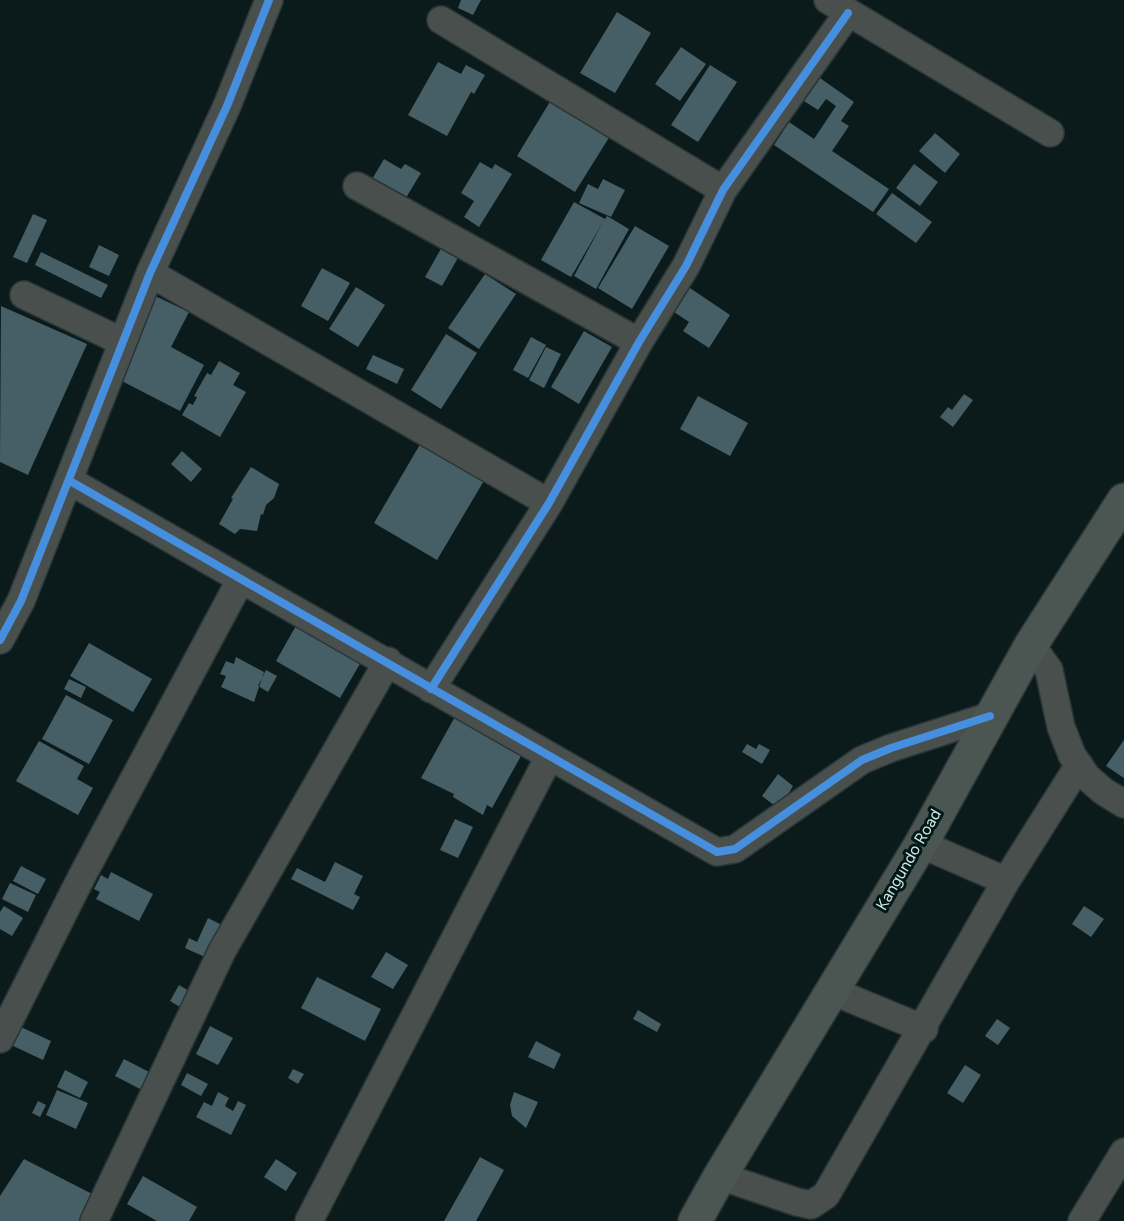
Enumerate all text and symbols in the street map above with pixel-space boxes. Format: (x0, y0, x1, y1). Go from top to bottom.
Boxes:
street label: Kangundo Road (872, 806, 946, 914)

